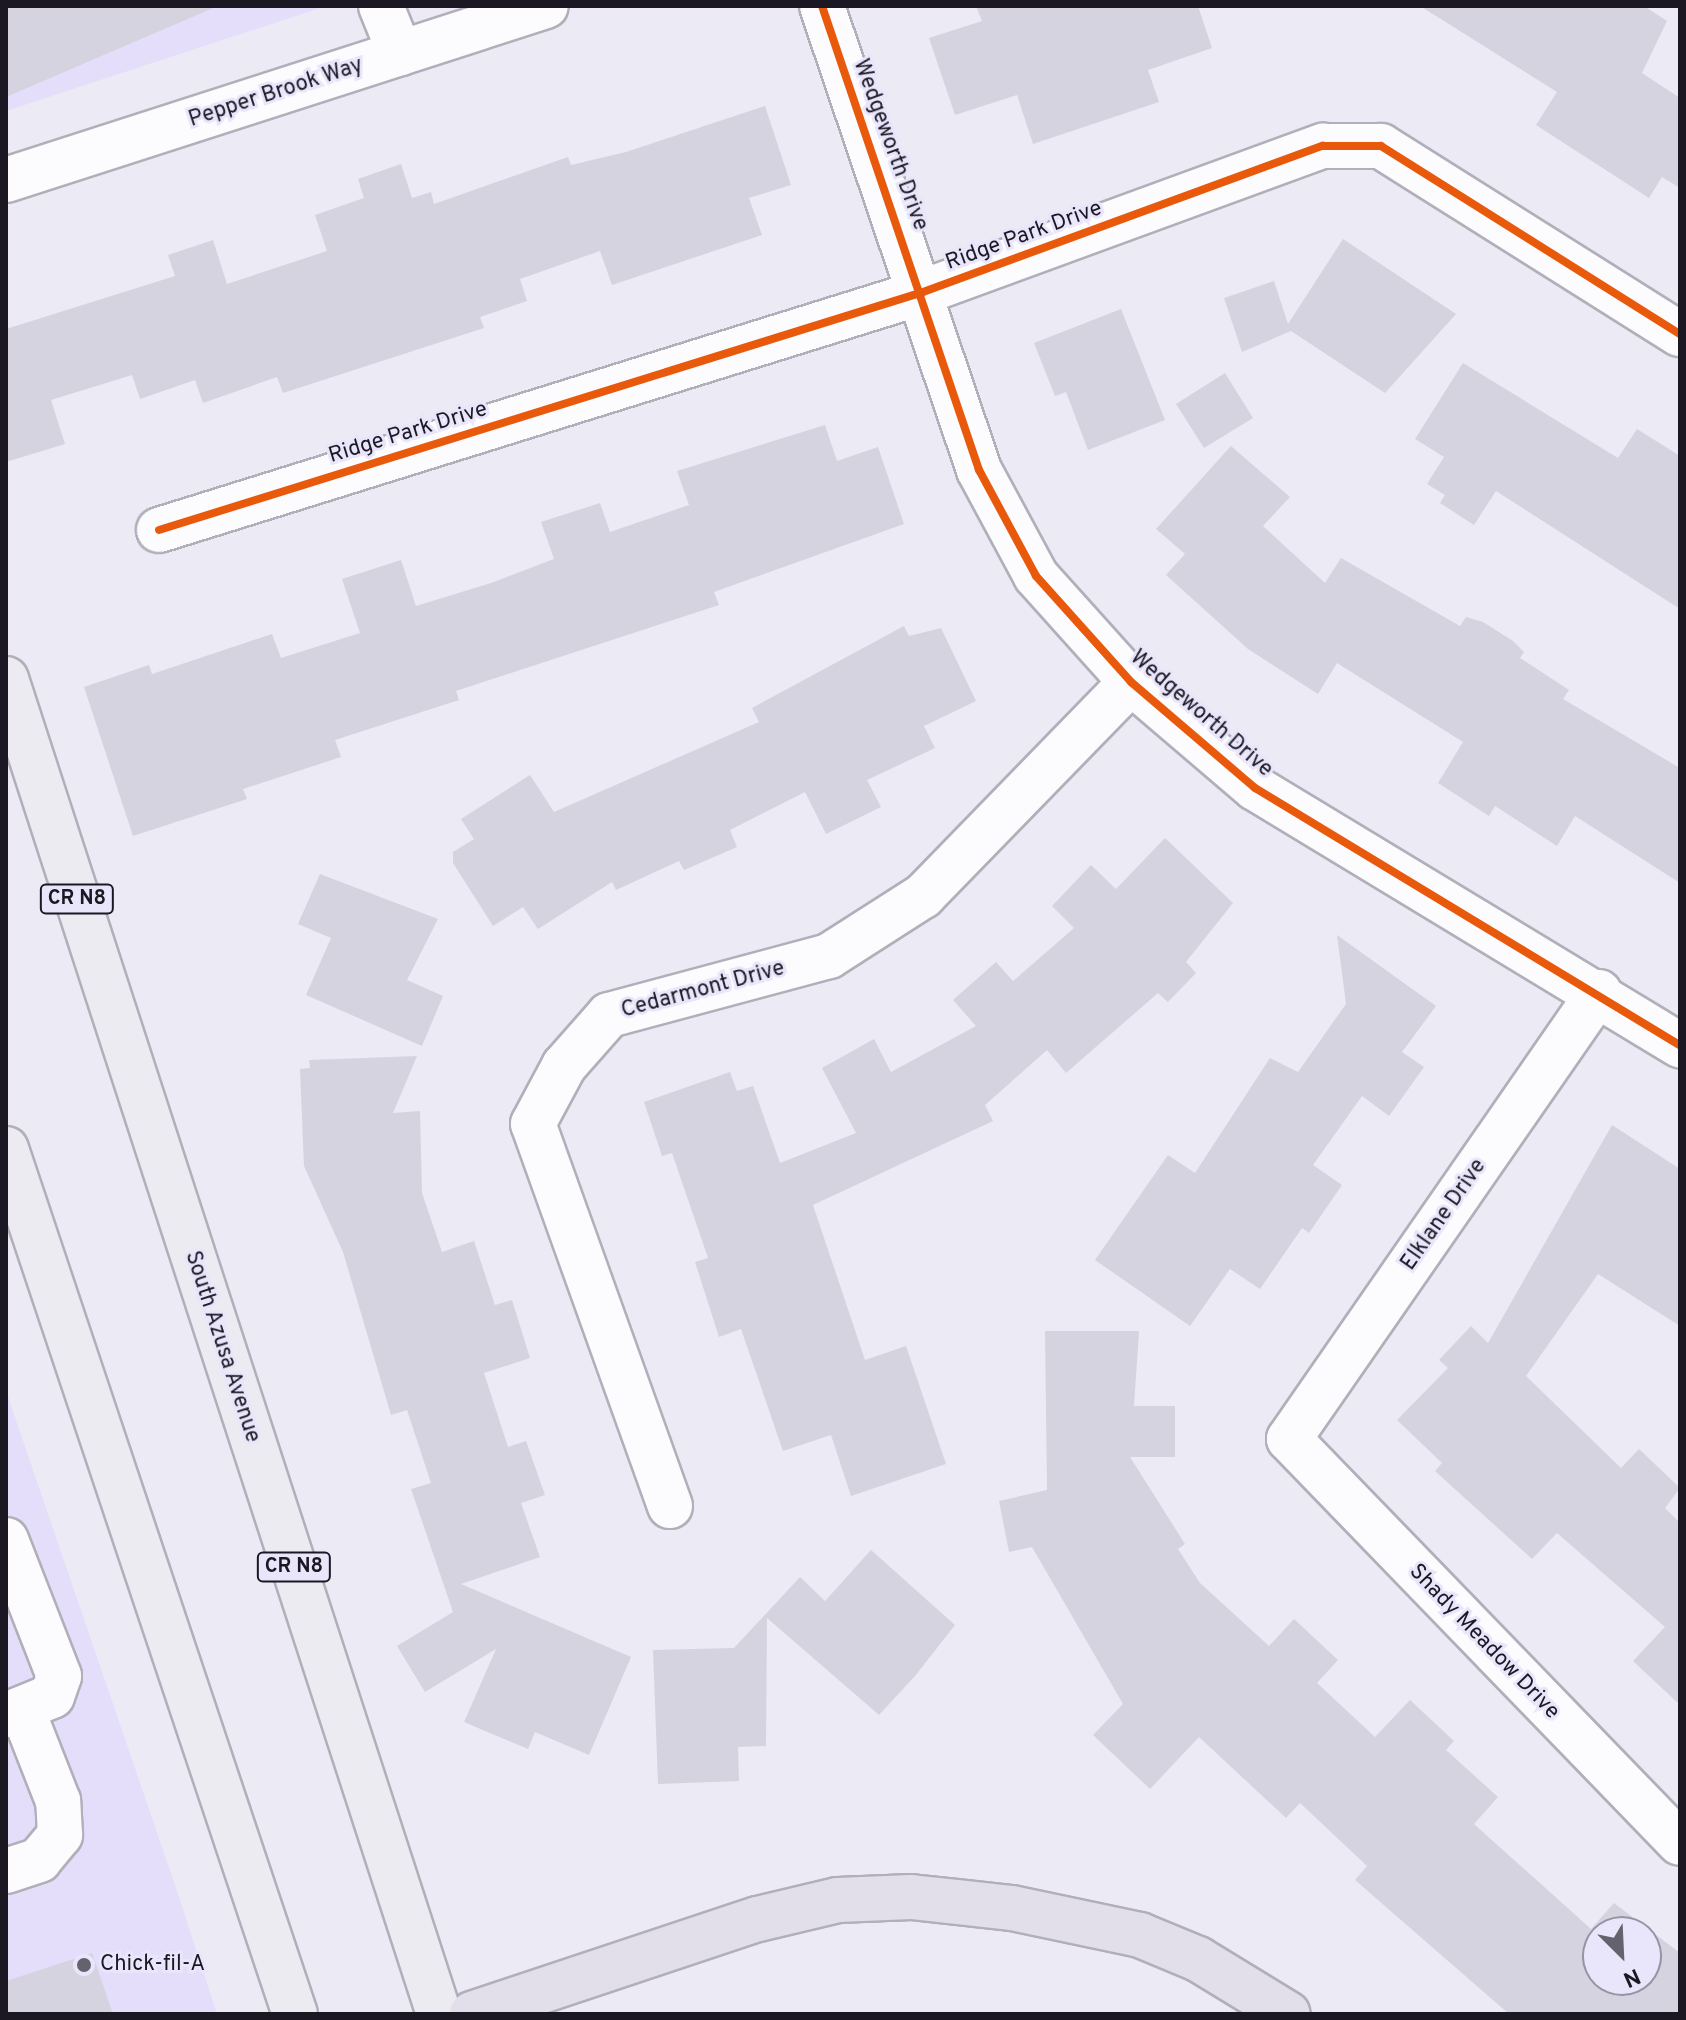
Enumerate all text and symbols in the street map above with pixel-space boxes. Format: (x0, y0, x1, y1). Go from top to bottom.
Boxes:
street label: Pepper Brook Way (185, 52, 367, 134)
street label: Wedgeworth Drive (847, 56, 933, 234)
street label: Ridge Park Drive (942, 195, 1106, 277)
street label: Ridge Park Drive (325, 396, 491, 470)
street label: Wedgeworth Drive (1124, 645, 1278, 783)
road number: CR N8 (39, 883, 115, 915)
street label: Cedarmont Drive (618, 956, 788, 1024)
street label: Elklane Drive (1396, 1154, 1492, 1276)
street label: South Azusa Avenue (178, 1247, 266, 1447)
road number: CR N8 (256, 1551, 332, 1583)
street label: Shady Meadow Drive (1403, 1559, 1565, 1725)
north arrow (1582, 1916, 1662, 1996)
place label: Chick-fil-A (100, 1952, 205, 1978)
marker: Chick-fil-A (75, 1956, 93, 1974)
text: N (1618, 1961, 1644, 1992)

